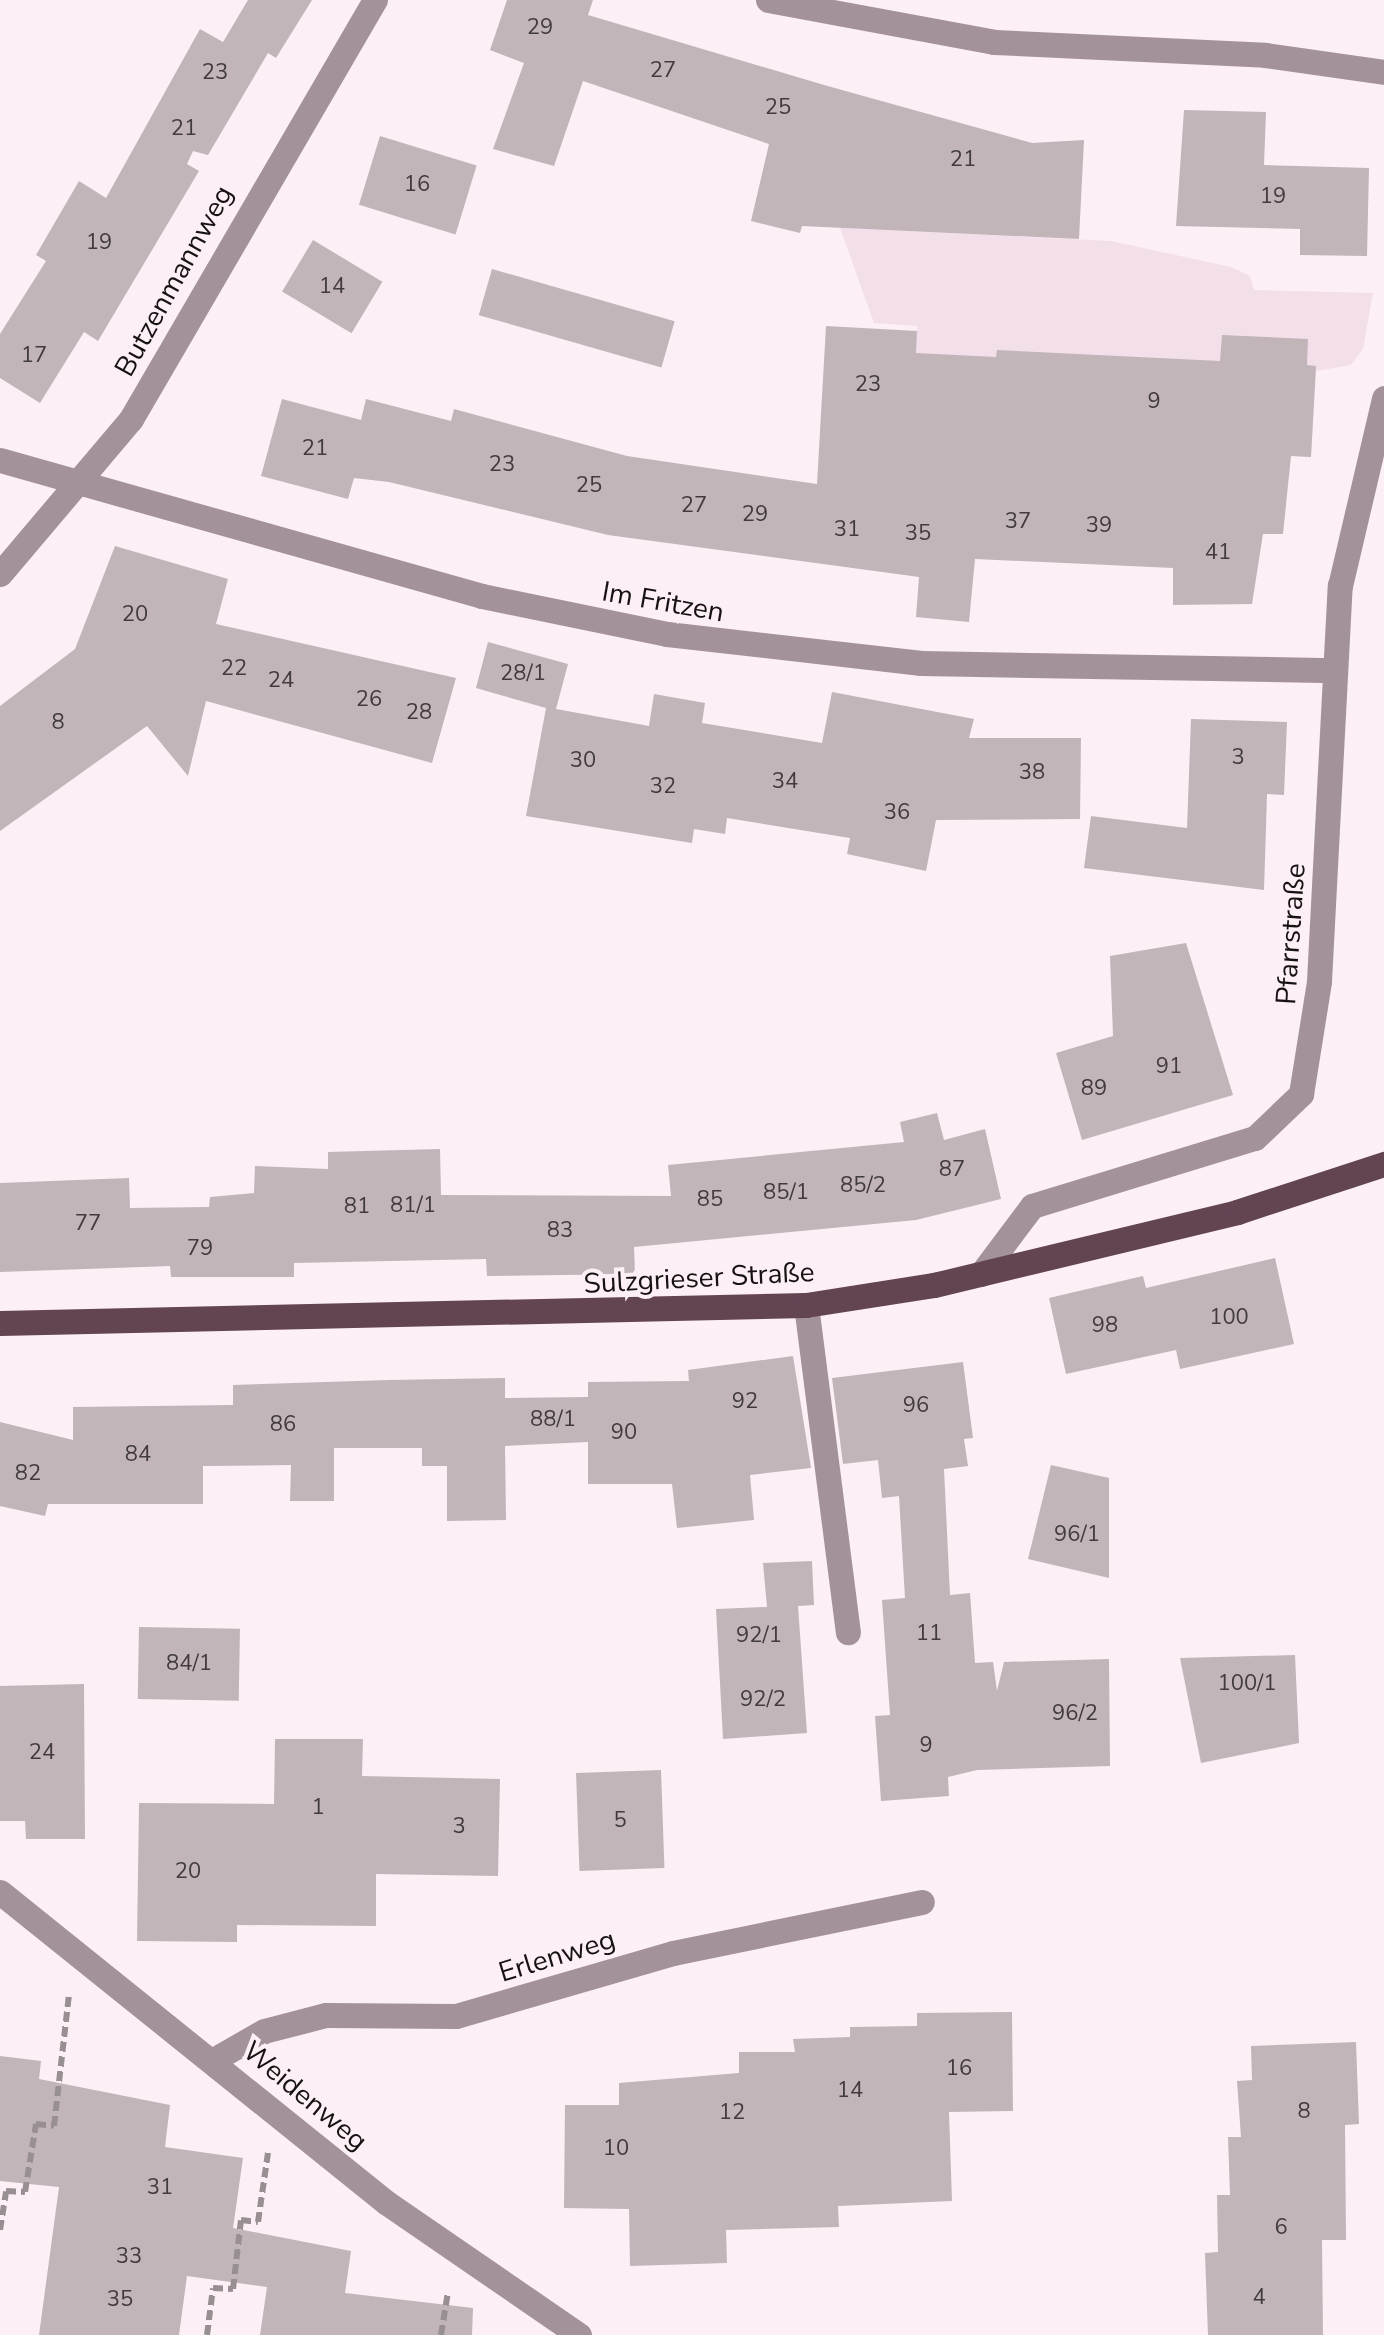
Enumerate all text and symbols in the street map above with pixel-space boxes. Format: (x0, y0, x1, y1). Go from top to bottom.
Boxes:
house number: 29 (527, 15, 553, 41)
house number: 27 (650, 58, 676, 84)
house number: 23 (202, 60, 228, 86)
house number: 25 (765, 95, 791, 121)
house number: 21 (171, 116, 197, 142)
house number: 21 (950, 147, 976, 173)
house number: 16 (404, 172, 430, 198)
street label: Butzenmannweg (108, 180, 240, 382)
house number: 19 (1260, 184, 1286, 210)
house number: 19 (86, 230, 112, 256)
house number: 14 (319, 274, 345, 300)
house number: 17 (21, 343, 47, 369)
house number: 23 (855, 372, 881, 398)
house number: 9 (1147, 389, 1161, 415)
house number: 21 (302, 436, 328, 462)
house number: 23 (489, 452, 515, 478)
house number: 25 (576, 473, 602, 499)
house number: 27 (681, 493, 707, 519)
house number: 29 (742, 502, 768, 528)
house number: 37 (1005, 509, 1031, 535)
house number: 39 (1086, 513, 1112, 539)
house number: 31 (834, 517, 860, 543)
house number: 35 (905, 521, 931, 547)
house number: 41 (1205, 540, 1231, 566)
street label: Im Fritzen (599, 575, 727, 629)
house number: 20 (122, 602, 148, 628)
house number: 22 (221, 656, 247, 682)
house number: 28/1 (500, 661, 546, 687)
house number: 24 (268, 668, 294, 694)
house number: 26 (356, 687, 382, 713)
house number: 28 (406, 700, 432, 726)
house number: 8 (51, 710, 65, 736)
house number: 3 (1231, 745, 1245, 771)
house number: 30 (570, 748, 596, 774)
house number: 38 (1019, 760, 1045, 786)
house number: 34 (772, 769, 798, 795)
house number: 32 (650, 774, 676, 800)
house number: 36 (884, 800, 910, 826)
street label: Pfarrstraße (1269, 862, 1313, 1006)
house number: 91 (1156, 1054, 1182, 1080)
house number: 89 (1081, 1076, 1107, 1102)
house number: 87 (939, 1157, 965, 1183)
house number: 85/2 (840, 1173, 886, 1199)
house number: 85/1 (763, 1180, 809, 1206)
house number: 85 (697, 1187, 723, 1213)
house number: 81/1 (390, 1193, 436, 1219)
house number: 81 (344, 1194, 370, 1220)
house number: 77 (75, 1211, 101, 1237)
house number: 83 (547, 1218, 573, 1244)
house number: 79 (187, 1236, 213, 1262)
street label: Sulzgrieser Straße (583, 1255, 815, 1301)
house number: 100 (1209, 1305, 1249, 1331)
house number: 98 (1092, 1313, 1118, 1339)
house number: 92 (732, 1389, 758, 1415)
house number: 96 (903, 1393, 929, 1419)
house number: 88/1 (530, 1407, 576, 1433)
house number: 86 (270, 1412, 296, 1438)
house number: 90 (611, 1420, 637, 1446)
house number: 84 (125, 1442, 151, 1468)
house number: 82 (15, 1461, 41, 1487)
house number: 96/1 (1054, 1522, 1100, 1548)
house number: 11 (916, 1621, 942, 1647)
house number: 92/1 (736, 1623, 782, 1649)
house number: 84/1 (166, 1651, 212, 1677)
house number: 100/1 (1217, 1671, 1277, 1697)
house number: 92/2 (740, 1687, 786, 1713)
house number: 96/2 (1052, 1701, 1098, 1727)
house number: 9 (919, 1733, 933, 1759)
house number: 24 (29, 1740, 55, 1766)
house number: 1 (311, 1795, 325, 1821)
house number: 5 (613, 1808, 627, 1834)
house number: 3 (452, 1814, 466, 1840)
house number: 20 (175, 1859, 201, 1885)
street label: Erlenweg (495, 1922, 619, 1990)
street label: Weidenweg (236, 2034, 374, 2158)
house number: 16 (946, 2056, 972, 2082)
house number: 14 (837, 2078, 863, 2104)
house number: 8 (1297, 2099, 1311, 2125)
house number: 12 (719, 2100, 745, 2126)
house number: 10 (603, 2136, 629, 2162)
house number: 31 (147, 2175, 173, 2201)
house number: 6 (1274, 2215, 1288, 2241)
house number: 33 (116, 2244, 142, 2270)
house number: 4 (1252, 2285, 1266, 2311)
house number: 35 (107, 2287, 133, 2313)

